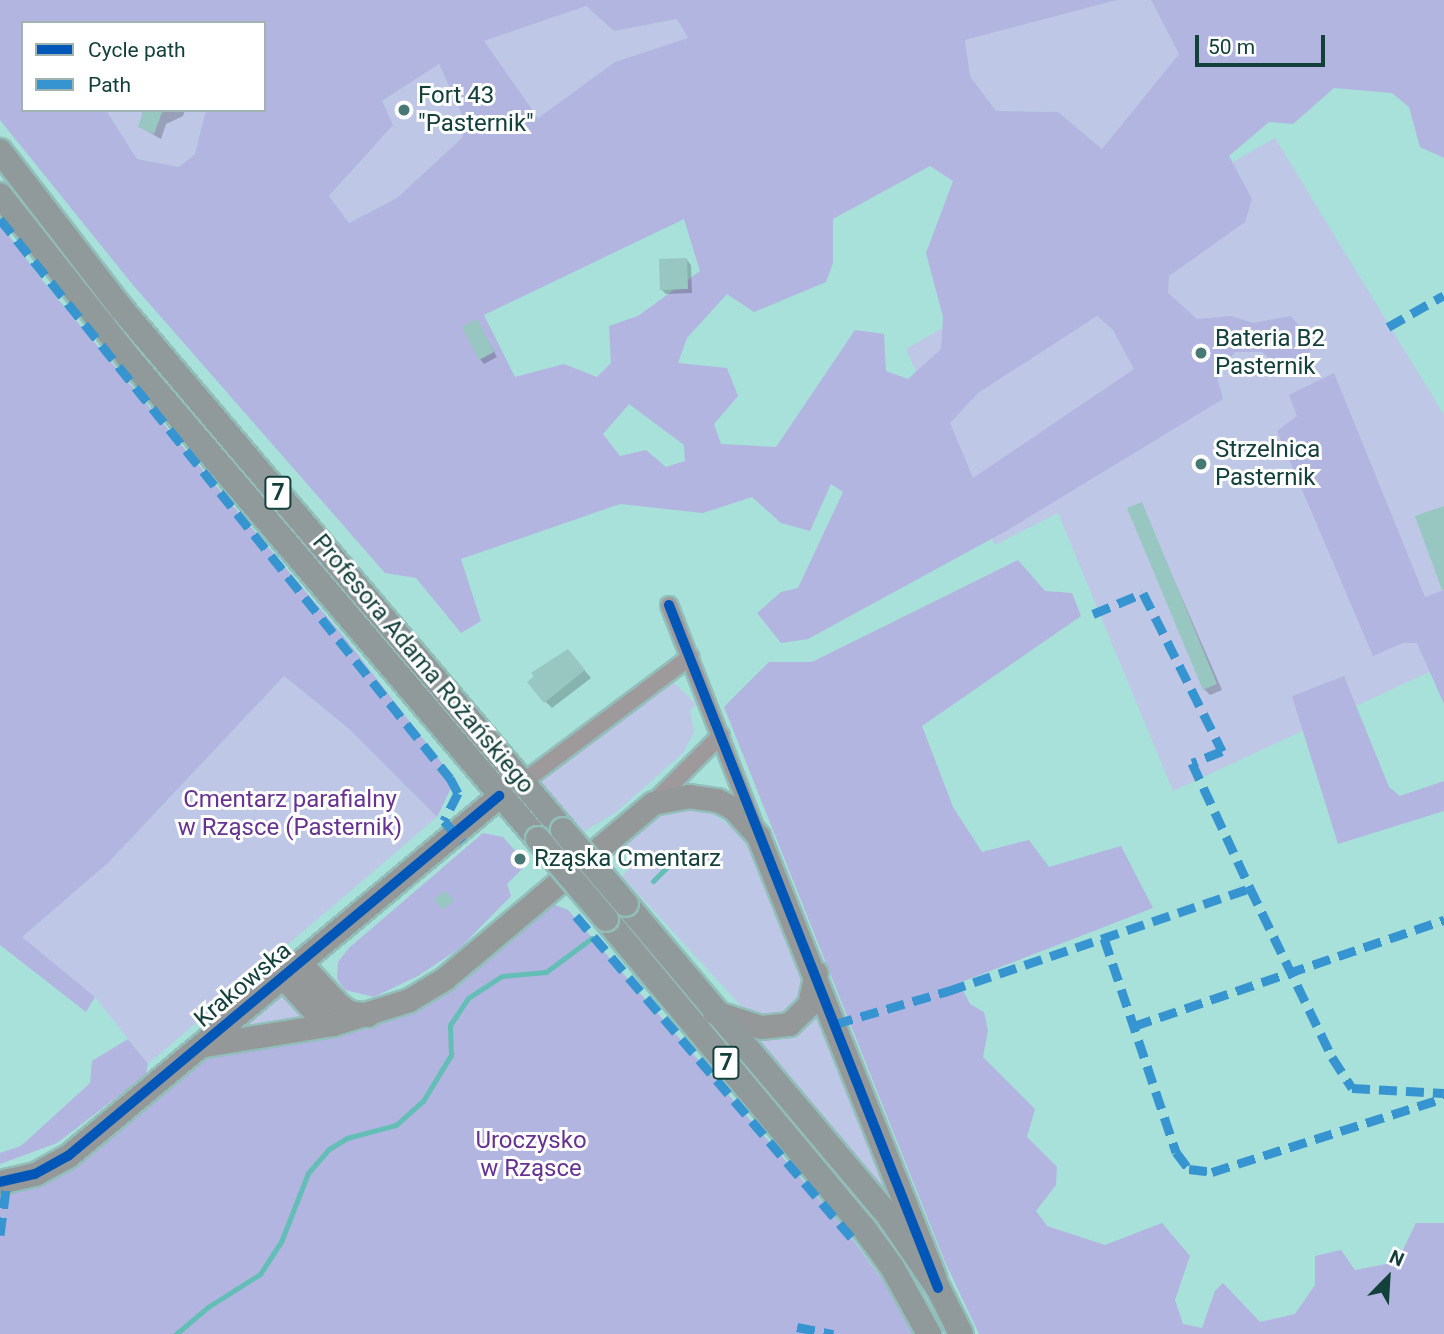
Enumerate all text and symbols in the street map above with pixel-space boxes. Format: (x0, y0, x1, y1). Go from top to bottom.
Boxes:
legend (21, 21, 266, 112)
scale bar (1199, 21, 1328, 65)
text: 50 m (1208, 35, 1255, 59)
text: Cycle path (88, 38, 186, 62)
text: Path (88, 73, 131, 97)
place label: Fort 43 "Pasternik" (418, 82, 534, 138)
marker: Fort 43 "Pasternik" (396, 102, 412, 118)
place label: Bateria B2 Pasternik (1215, 325, 1325, 381)
marker: Bateria B2 Pasternik (1193, 345, 1209, 361)
place label: Strzelnica Pasternik (1215, 436, 1320, 492)
marker: Strzelnica Pasternik (1193, 456, 1209, 472)
road number: 7 (264, 474, 292, 512)
street label: Profesora Adama Rożańskiego (306, 529, 540, 799)
park label: Cmentarz parafialny w Rząsce (Pasternik) (178, 786, 402, 842)
place label: Rząska Cmentarz (534, 845, 721, 873)
marker: Rząska Cmentarz (512, 851, 528, 867)
street label: Krakowska (189, 936, 297, 1034)
road number: 7 (712, 1044, 740, 1082)
park label: Uroczysko w Rząsce (475, 1127, 587, 1183)
north arrow (1353, 1243, 1423, 1313)
text: N (1386, 1245, 1408, 1272)

